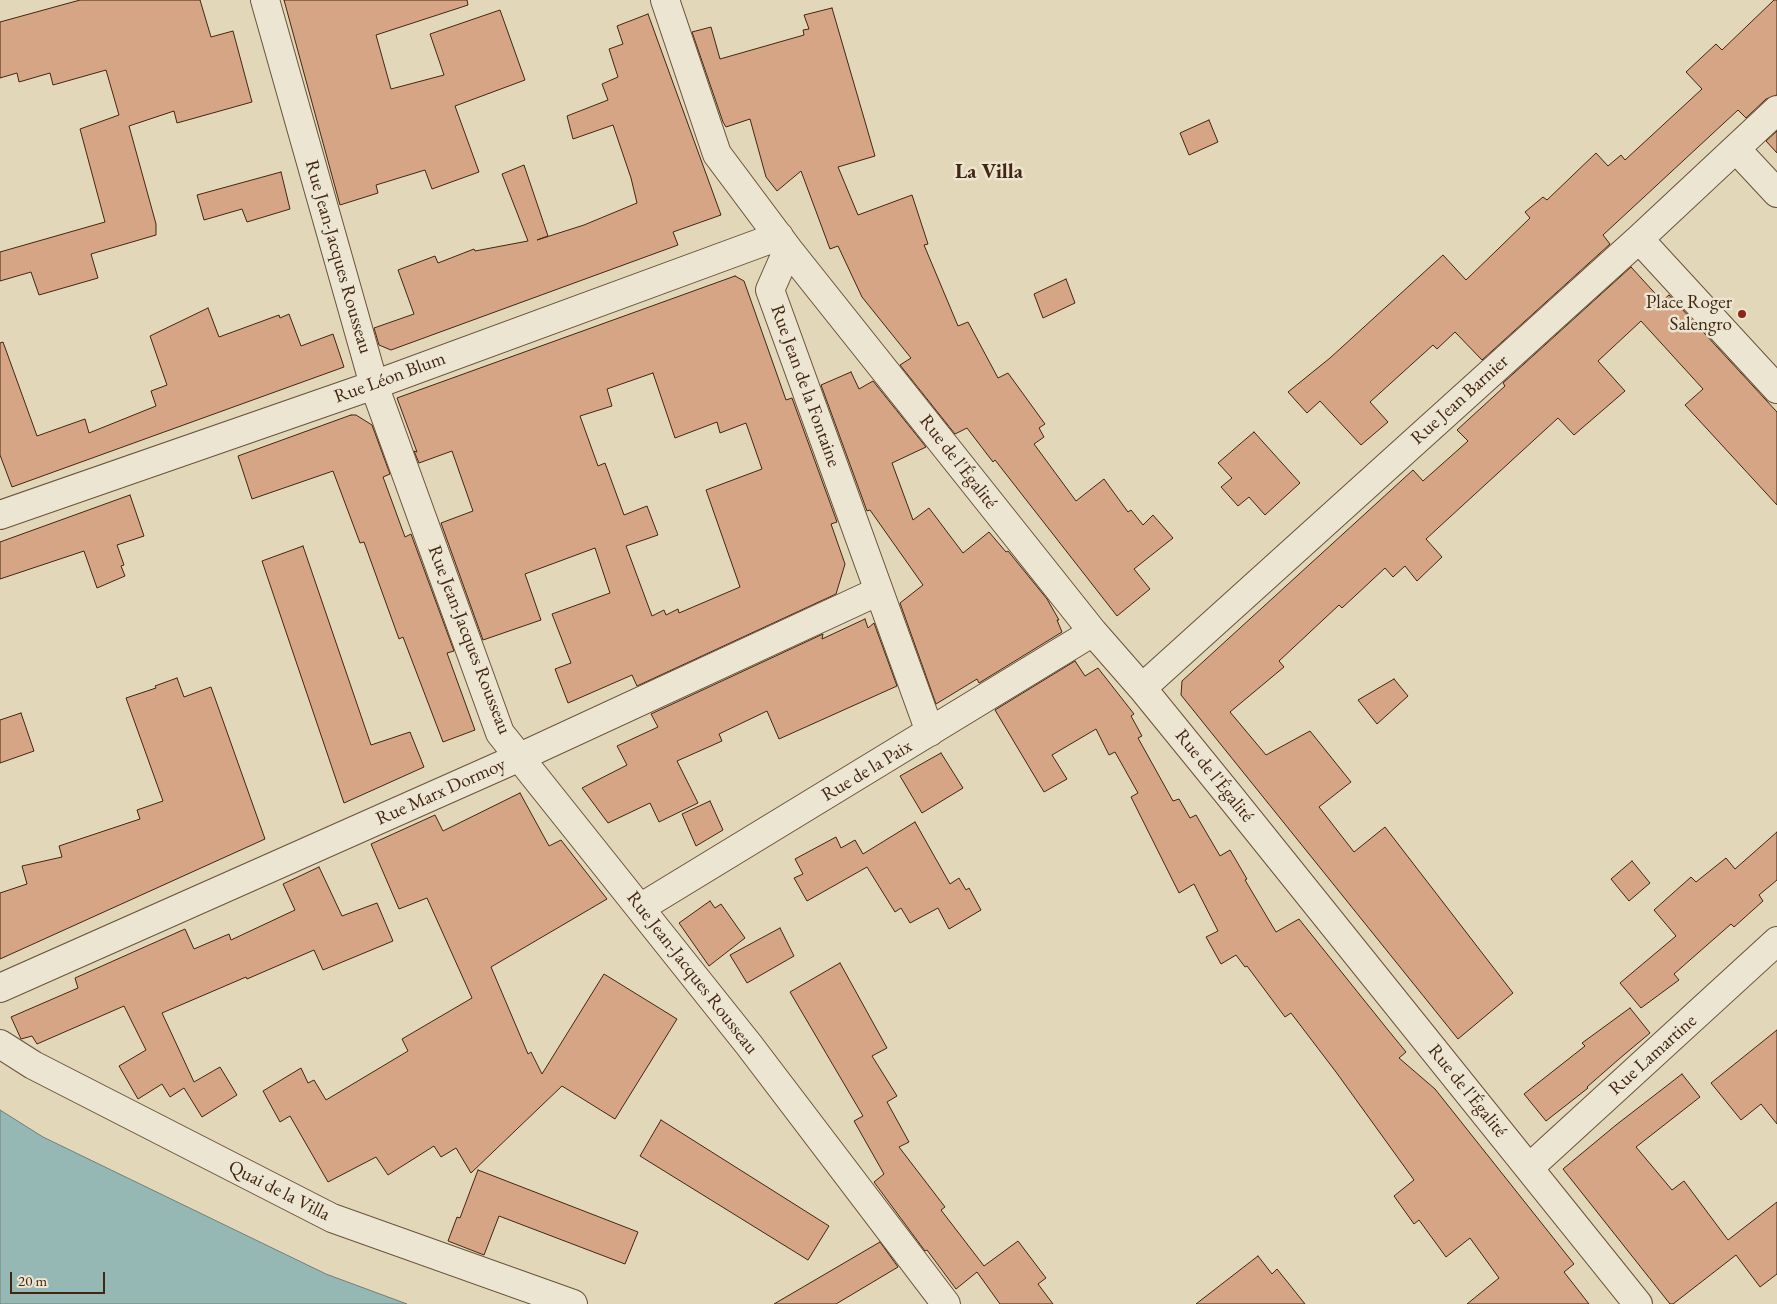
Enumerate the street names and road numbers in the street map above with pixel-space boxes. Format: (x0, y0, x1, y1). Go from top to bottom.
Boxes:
street label: Rue Jean-Jacques Rousseau (299, 158, 377, 356)
street label: Rue Jean de la Fontaine (765, 302, 845, 470)
street label: Rue Léon Blum (331, 347, 449, 409)
street label: Rue Jean Barnier (1406, 350, 1514, 450)
street label: Rue de l'Égalité (914, 410, 1002, 514)
street label: Rue Jean-Jacques Rousseau (422, 542, 516, 738)
street label: Rue de l'Égalité (1170, 725, 1258, 827)
street label: Rue de la Paix (818, 735, 916, 807)
street label: Rue Marx Dormoy (373, 753, 509, 831)
street label: Rue Jean-Jacques Rousseau (621, 887, 763, 1059)
street label: Rue Lamartine (1604, 1010, 1702, 1100)
street label: Rue de l'Égalité (1423, 1040, 1511, 1142)
street label: Quai de la Villa (224, 1156, 334, 1226)

